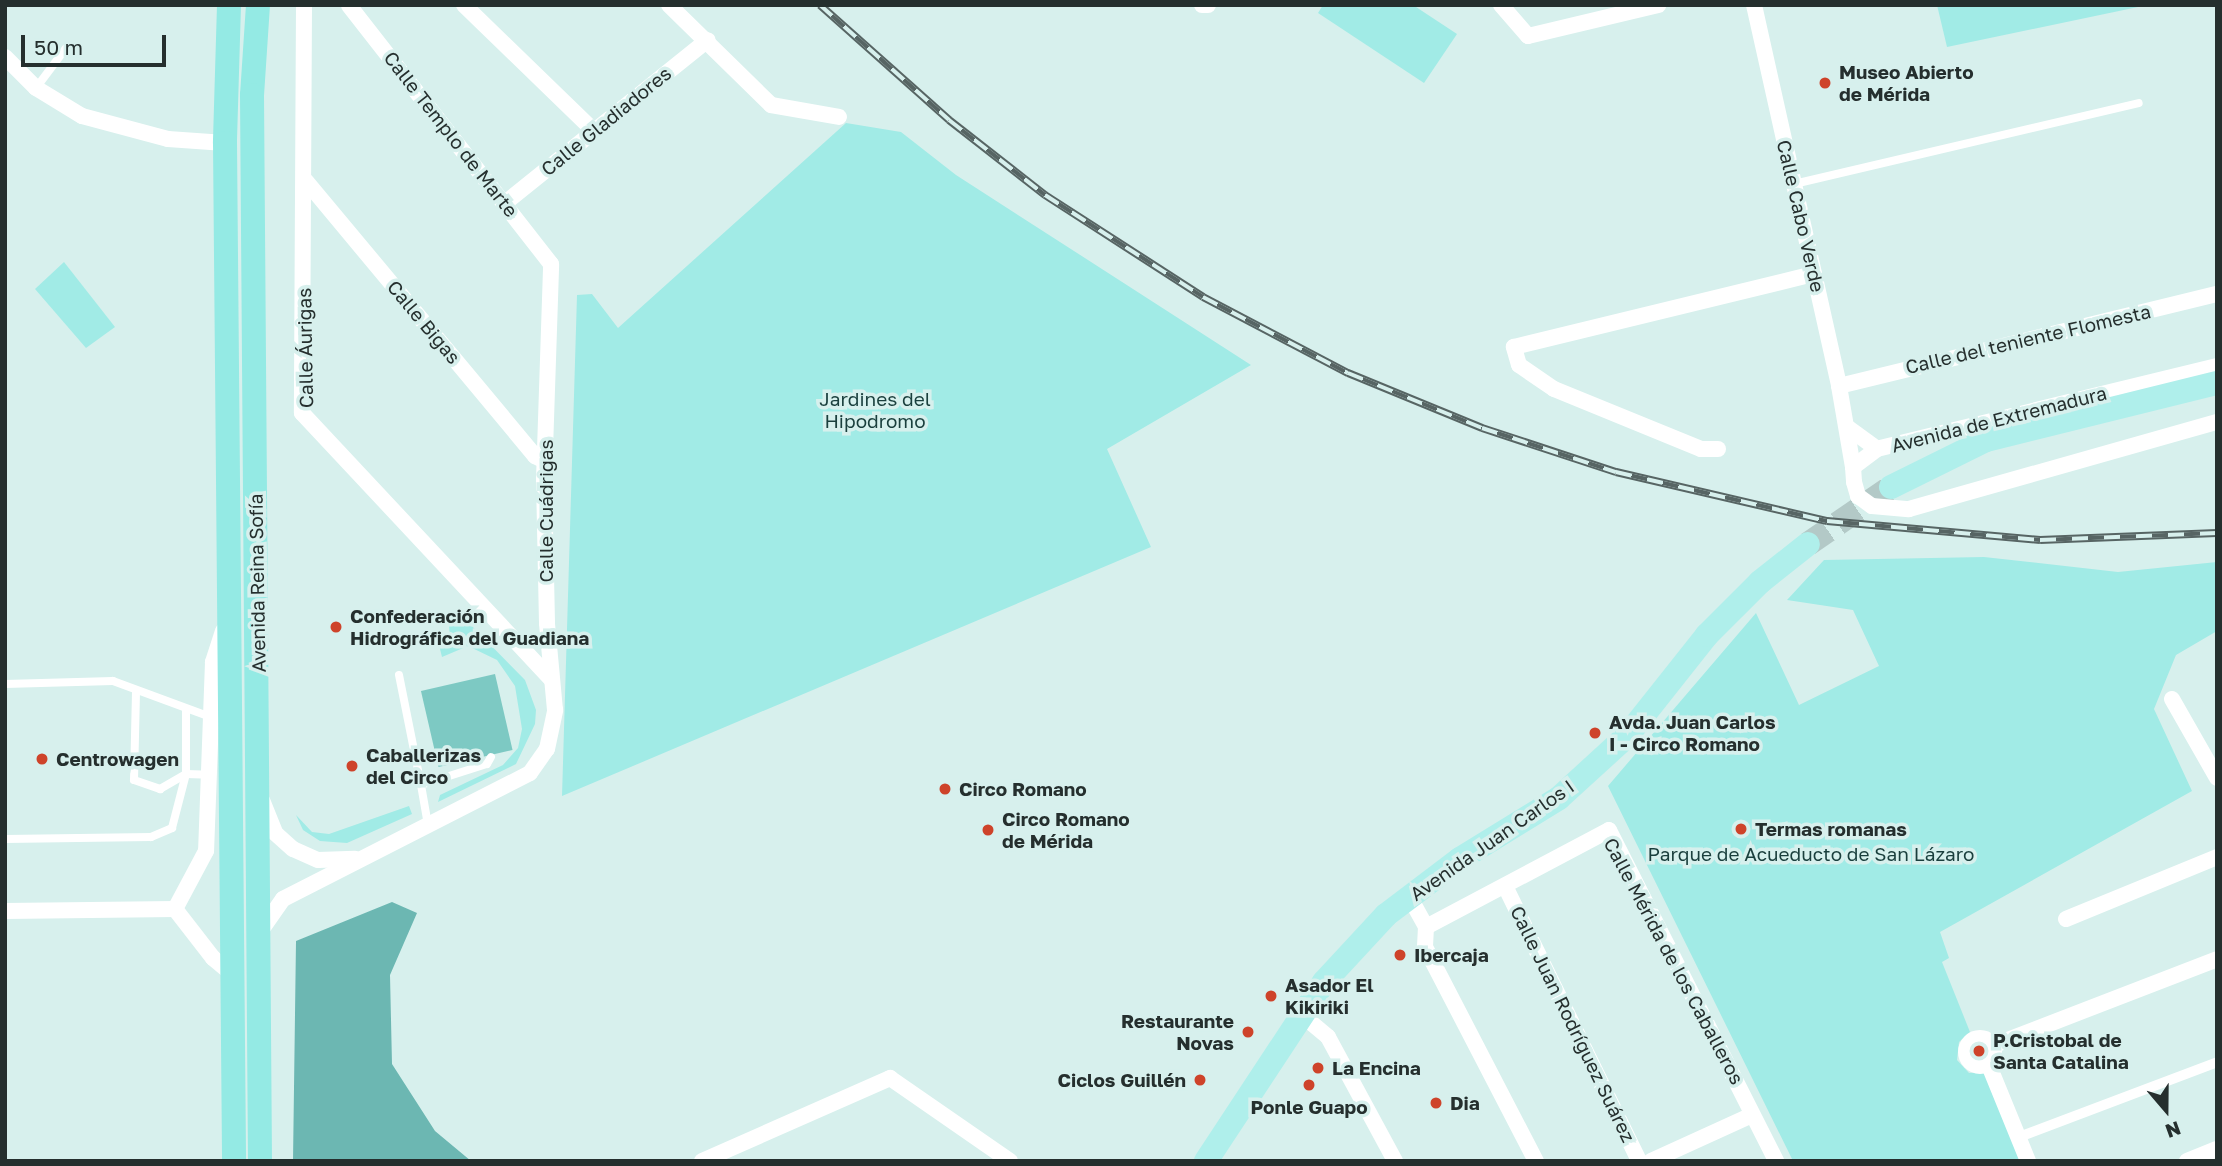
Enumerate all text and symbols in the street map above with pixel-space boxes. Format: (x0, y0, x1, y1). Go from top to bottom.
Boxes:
scale bar (24, 21, 170, 65)
text: 50 m (34, 34, 83, 60)
street label: Calle Templo de Marte (379, 47, 523, 221)
place label: Museo Abierto de Mérida (1839, 61, 1974, 105)
street label: Calle Gladiadores (536, 62, 676, 180)
marker: Museo Abierto de Mérida (1817, 75, 1833, 91)
street label: Calle Cabo Verde (1772, 138, 1830, 294)
street label: Calle Bigas (383, 276, 465, 368)
street label: Calle Áurigas (293, 288, 317, 408)
street label: Calle del teniente Flomesta (1903, 300, 2153, 378)
street label: Avenida de Extremadura (1889, 381, 2109, 457)
park label: Jardines del Hipodromo (819, 388, 931, 432)
street label: Calle Cuádrigas (535, 439, 557, 583)
street label: Avenida Reina Sofía (244, 493, 270, 673)
place label: Confederación Hidrográfica del Guadiana (350, 605, 589, 649)
marker: Confederación Hidrográfica del Guadiana (328, 619, 344, 635)
place label: Avda. Juan Carlos I - Circo Romano (1609, 711, 1776, 755)
marker: Avda. Juan Carlos I - Circo Romano (1587, 725, 1603, 741)
place label: Caballerizas del Circo (366, 744, 481, 788)
place label: Centrowagen (56, 748, 179, 770)
marker: Centrowagen (34, 751, 50, 767)
marker: Caballerizas del Circo (344, 758, 360, 774)
street label: Avenida Juan Carlos I (1406, 775, 1578, 905)
place label: Circo Romano (959, 778, 1087, 800)
marker: Circo Romano (937, 781, 953, 797)
place label: Circo Romano de Mérida (1002, 808, 1130, 852)
place label: Termas romanas (1755, 818, 1907, 840)
marker: Termas romanas (1733, 821, 1749, 837)
marker: Circo Romano de Mérida (980, 822, 996, 838)
street label: Calle Mérida de los Caballeros (1599, 834, 1749, 1088)
park label: Parque de Acueducto de San Lázaro (1648, 843, 1974, 865)
street label: Calle Juan Rodríguez Suárez (1506, 902, 1640, 1146)
place label: Ibercaja (1414, 944, 1489, 966)
marker: Ibercaja (1392, 947, 1408, 963)
place label: Asador El Kikiriki (1285, 974, 1374, 1018)
marker: Asador El Kikiriki (1263, 988, 1279, 1004)
place label: Restaurante Novas (1121, 1010, 1234, 1054)
marker: Restaurante Novas (1240, 1024, 1256, 1040)
place label: P.Cristobal de Santa Catalina (1993, 1029, 2129, 1073)
marker: P.Cristobal de Santa Catalina (1971, 1043, 1987, 1059)
place label: La Encina (1332, 1057, 1421, 1079)
marker: La Encina (1310, 1060, 1326, 1076)
place label: Ciclos Guillén (1058, 1069, 1186, 1091)
marker: Ciclos Guillén (1192, 1072, 1208, 1088)
north arrow (2131, 1075, 2201, 1145)
marker: Ponle Guapo (1301, 1077, 1317, 1093)
place label: Dia (1450, 1092, 1480, 1114)
marker: Dia (1428, 1095, 1444, 1111)
place label: Ponle Guapo (1250, 1096, 1368, 1118)
text: N (2163, 1117, 2184, 1143)

